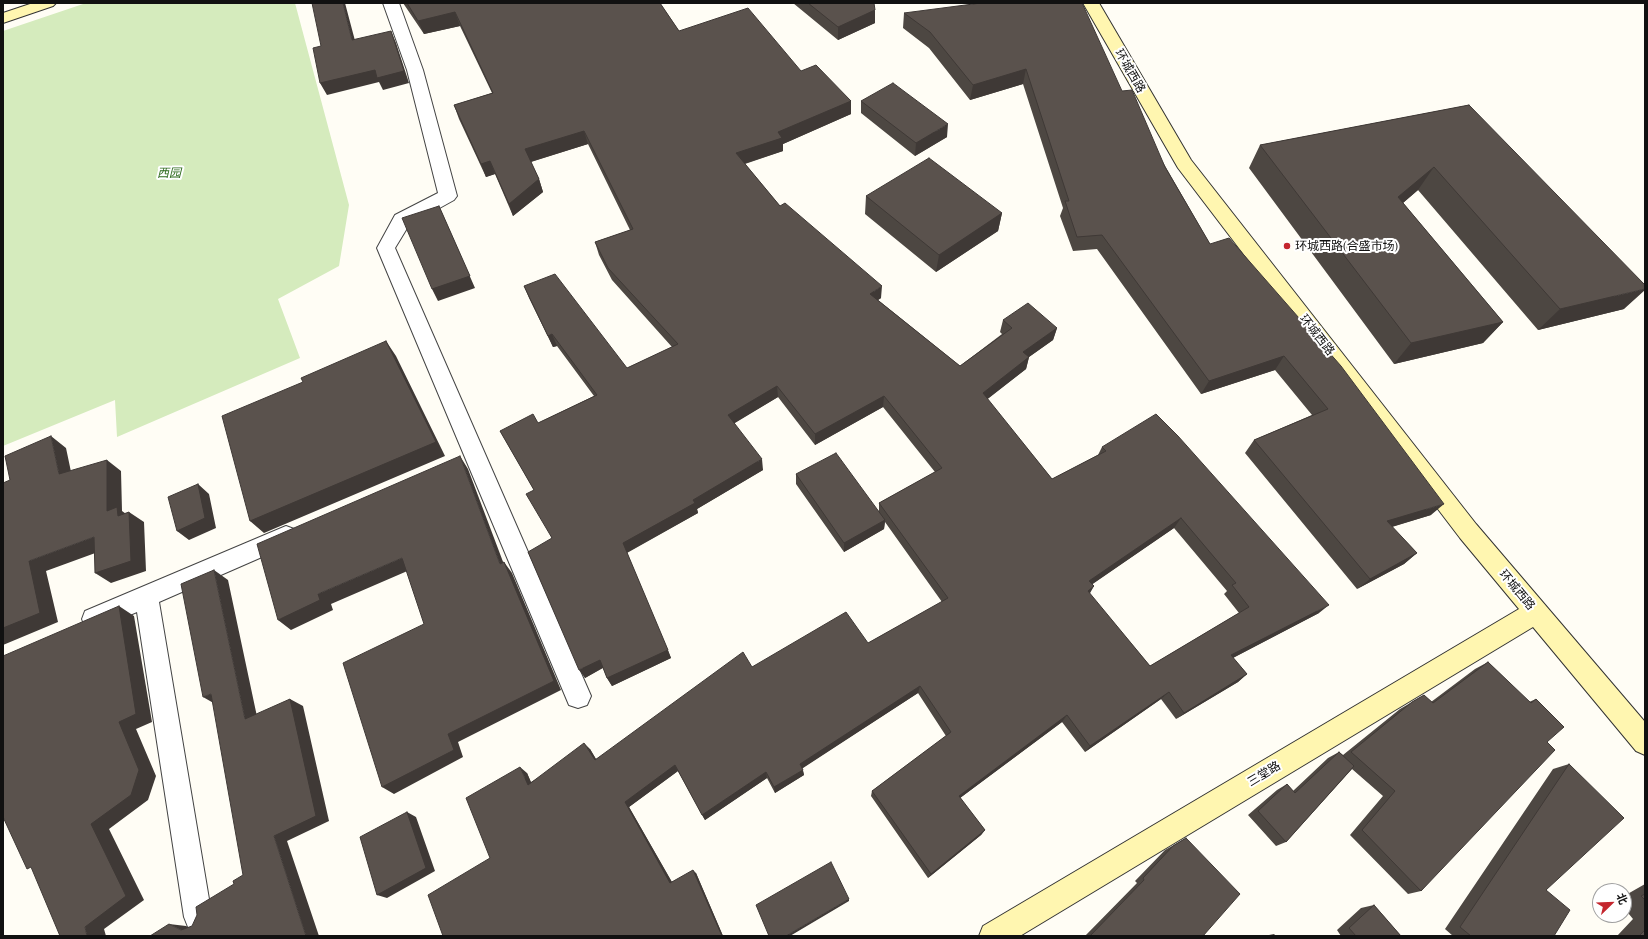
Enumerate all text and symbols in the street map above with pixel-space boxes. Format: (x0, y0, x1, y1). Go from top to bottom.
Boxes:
street label: 环城西路 (1112, 47, 1148, 95)
park label: 西园 (157, 166, 181, 180)
place label: 环城西路(合盛市场) (1295, 239, 1398, 253)
marker: 环城西路(合盛市场) (1282, 241, 1292, 251)
street label: 环城西路 (1297, 312, 1337, 358)
street label: 环城西路 (1496, 567, 1538, 613)
street label: 三堂路 (1245, 759, 1283, 789)
north arrow (1592, 883, 1632, 923)
text: 北 (1614, 891, 1632, 906)

